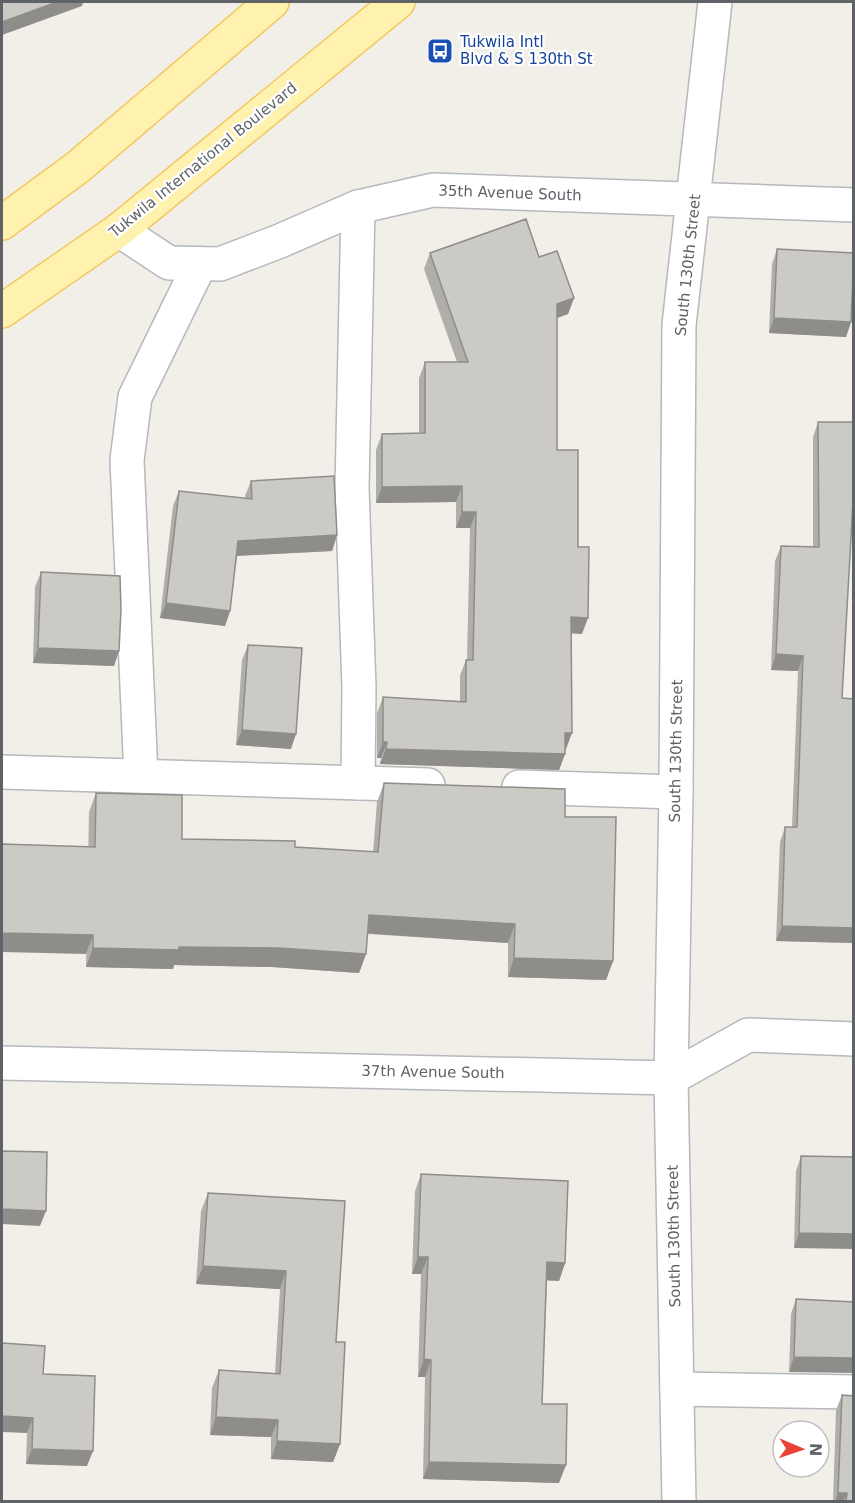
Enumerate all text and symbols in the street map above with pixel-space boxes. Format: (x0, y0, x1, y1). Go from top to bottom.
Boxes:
place label: Tukwila Intl Blvd & S 130th St (459, 33, 593, 68)
bus stop icon: Tukwila Intl Blvd & S 130th St (425, 36, 455, 66)
street label: Tukwila International Boulevard (105, 79, 300, 242)
street label: 35th Avenue South (438, 182, 582, 204)
street label: South 130th Street (672, 193, 704, 337)
street label: South 130th Street (666, 679, 686, 823)
street label: 37th Avenue South (361, 1062, 505, 1082)
street label: South 130th Street (664, 1164, 684, 1308)
north arrow (771, 1419, 831, 1479)
text: N (806, 1442, 825, 1457)

